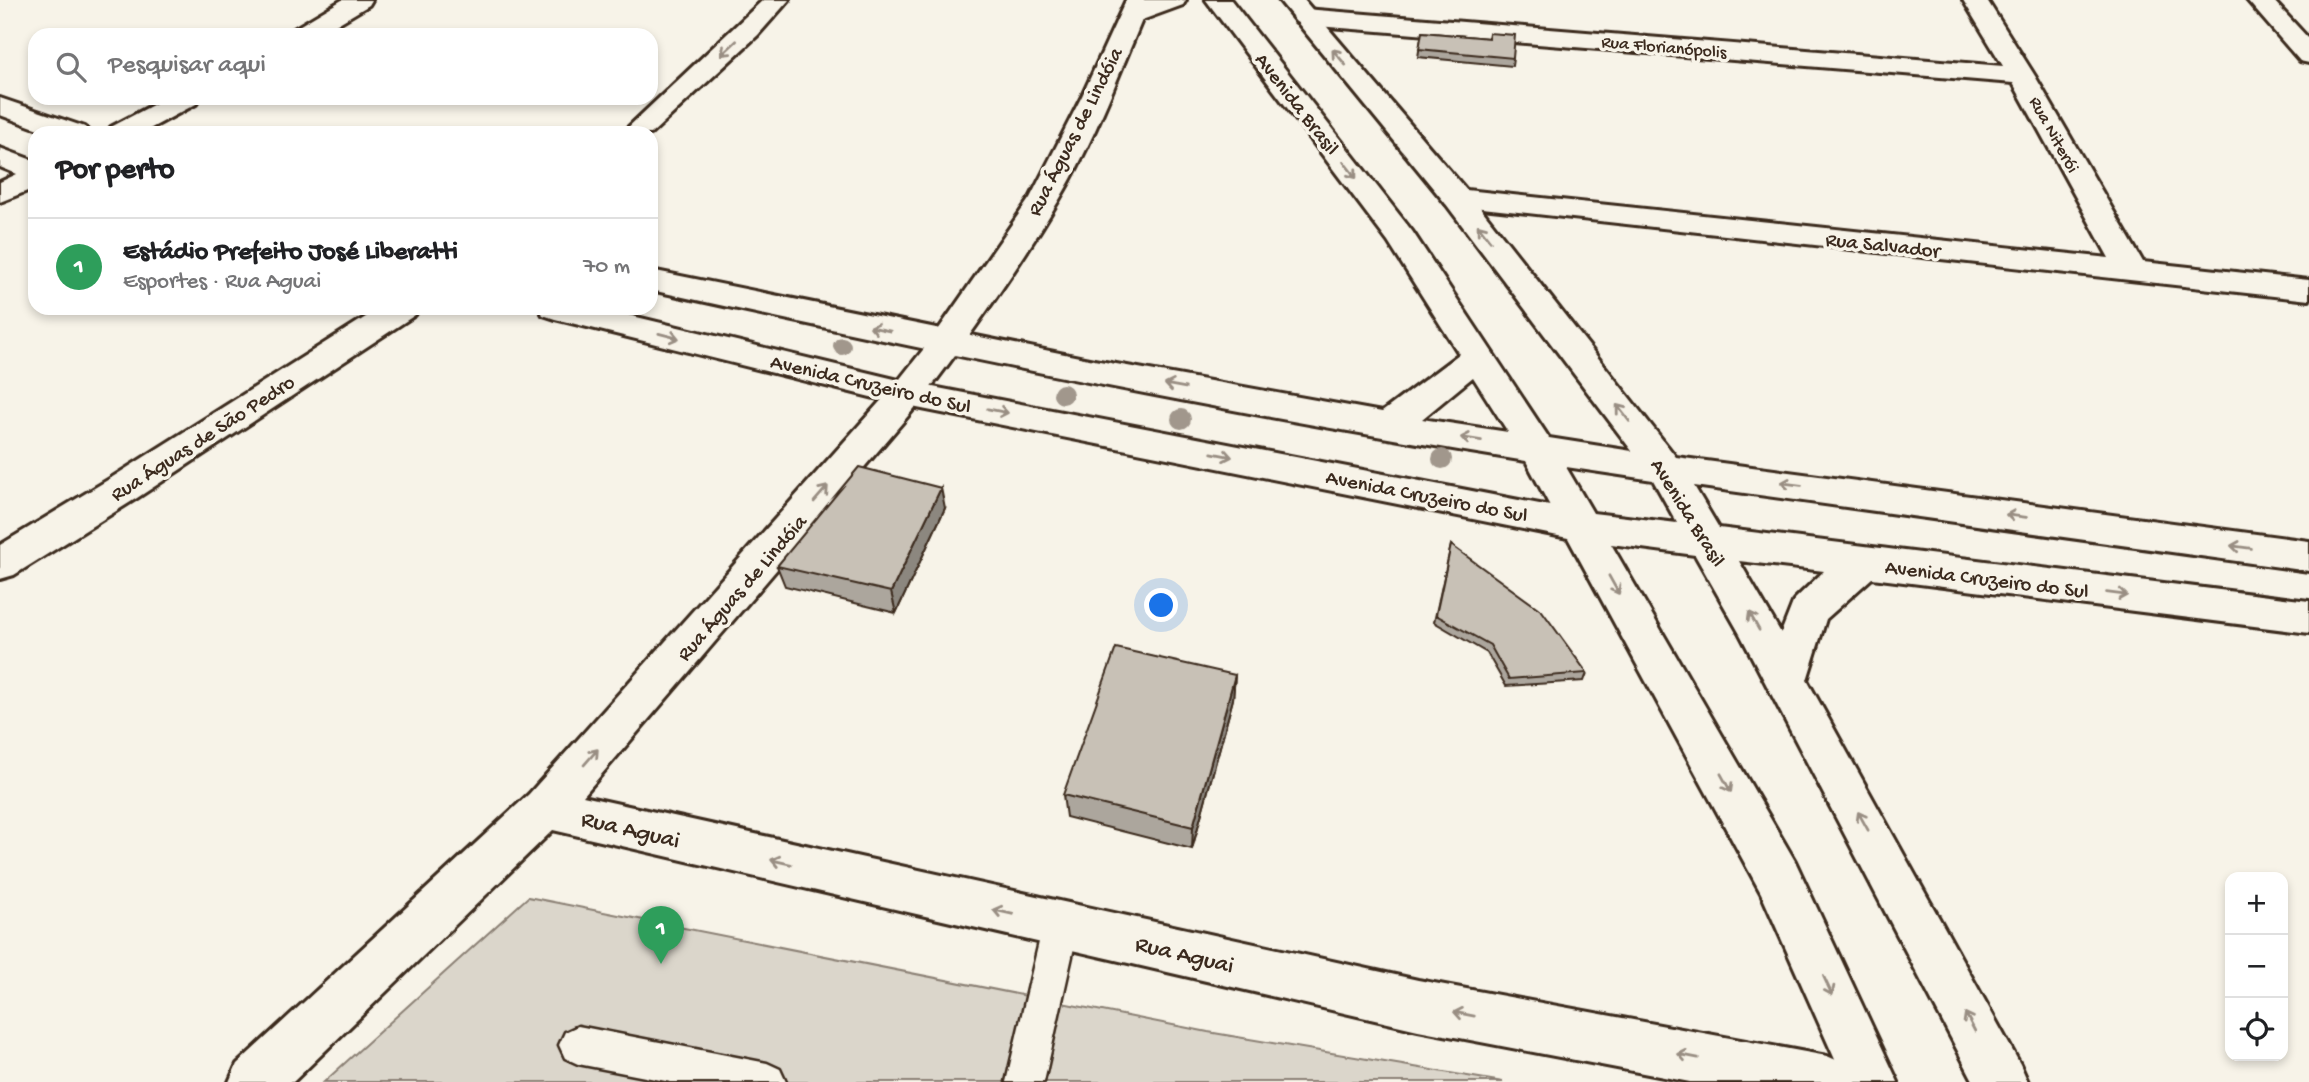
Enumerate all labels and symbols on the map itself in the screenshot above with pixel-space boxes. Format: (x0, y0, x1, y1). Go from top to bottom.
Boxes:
street label: Rua Florianópolis (1600, 33, 1729, 65)
one-way arrow (721, 40, 738, 57)
street label: Rua Águas de Lindóia (1023, 42, 1131, 221)
street label: Avenida Brasil (1248, 49, 1343, 161)
one-way arrow (1331, 49, 1347, 67)
street label: Rua Niterói (2023, 93, 2082, 177)
one-way arrow (1342, 161, 1357, 179)
one-way arrow (1476, 224, 1491, 242)
street label: Rua Salvador (1824, 229, 1943, 266)
one-way arrow (869, 322, 892, 336)
one-way arrow (658, 330, 680, 343)
street label: Avenida Cruzeiro do Sul (768, 351, 973, 422)
street label: Rua Águas de São Pedro (107, 370, 301, 509)
one-way arrow (1164, 379, 1187, 392)
one-way arrow (1615, 404, 1630, 423)
one-way arrow (987, 405, 1009, 419)
one-way arrow (1460, 432, 1483, 445)
one-way arrow (1210, 449, 1233, 462)
street label: Avenida Brasil (1643, 455, 1729, 573)
street label: Avenida Cruzeiro do Sul (1323, 467, 1529, 530)
one-way arrow (1780, 478, 1803, 491)
one-way arrow (813, 485, 829, 503)
street label: Rua Águas de Lindóia (673, 509, 815, 668)
one-way arrow (2005, 509, 2028, 522)
one-way arrow (2231, 540, 2253, 553)
street label: Avenida Cruzeiro do Sul (1883, 557, 2090, 606)
one-way arrow (1608, 574, 1621, 595)
your location (1144, 588, 1178, 622)
one-way arrow (2105, 588, 2128, 601)
one-way arrow (1746, 612, 1760, 632)
one-way arrow (582, 749, 599, 766)
one-way arrow (1719, 773, 1733, 793)
street label: Rua Aguai (578, 806, 682, 857)
one-way arrow (1856, 811, 1869, 832)
one-way arrow (770, 855, 793, 868)
one-way arrow (992, 905, 1015, 918)
pin: 1 (638, 906, 684, 964)
street label: Rua Aguai (1132, 931, 1236, 982)
one-way arrow (1822, 975, 1835, 996)
one-way arrow (1453, 1007, 1476, 1020)
one-way arrow (1962, 1012, 1976, 1032)
one-way arrow (1677, 1049, 1700, 1062)

